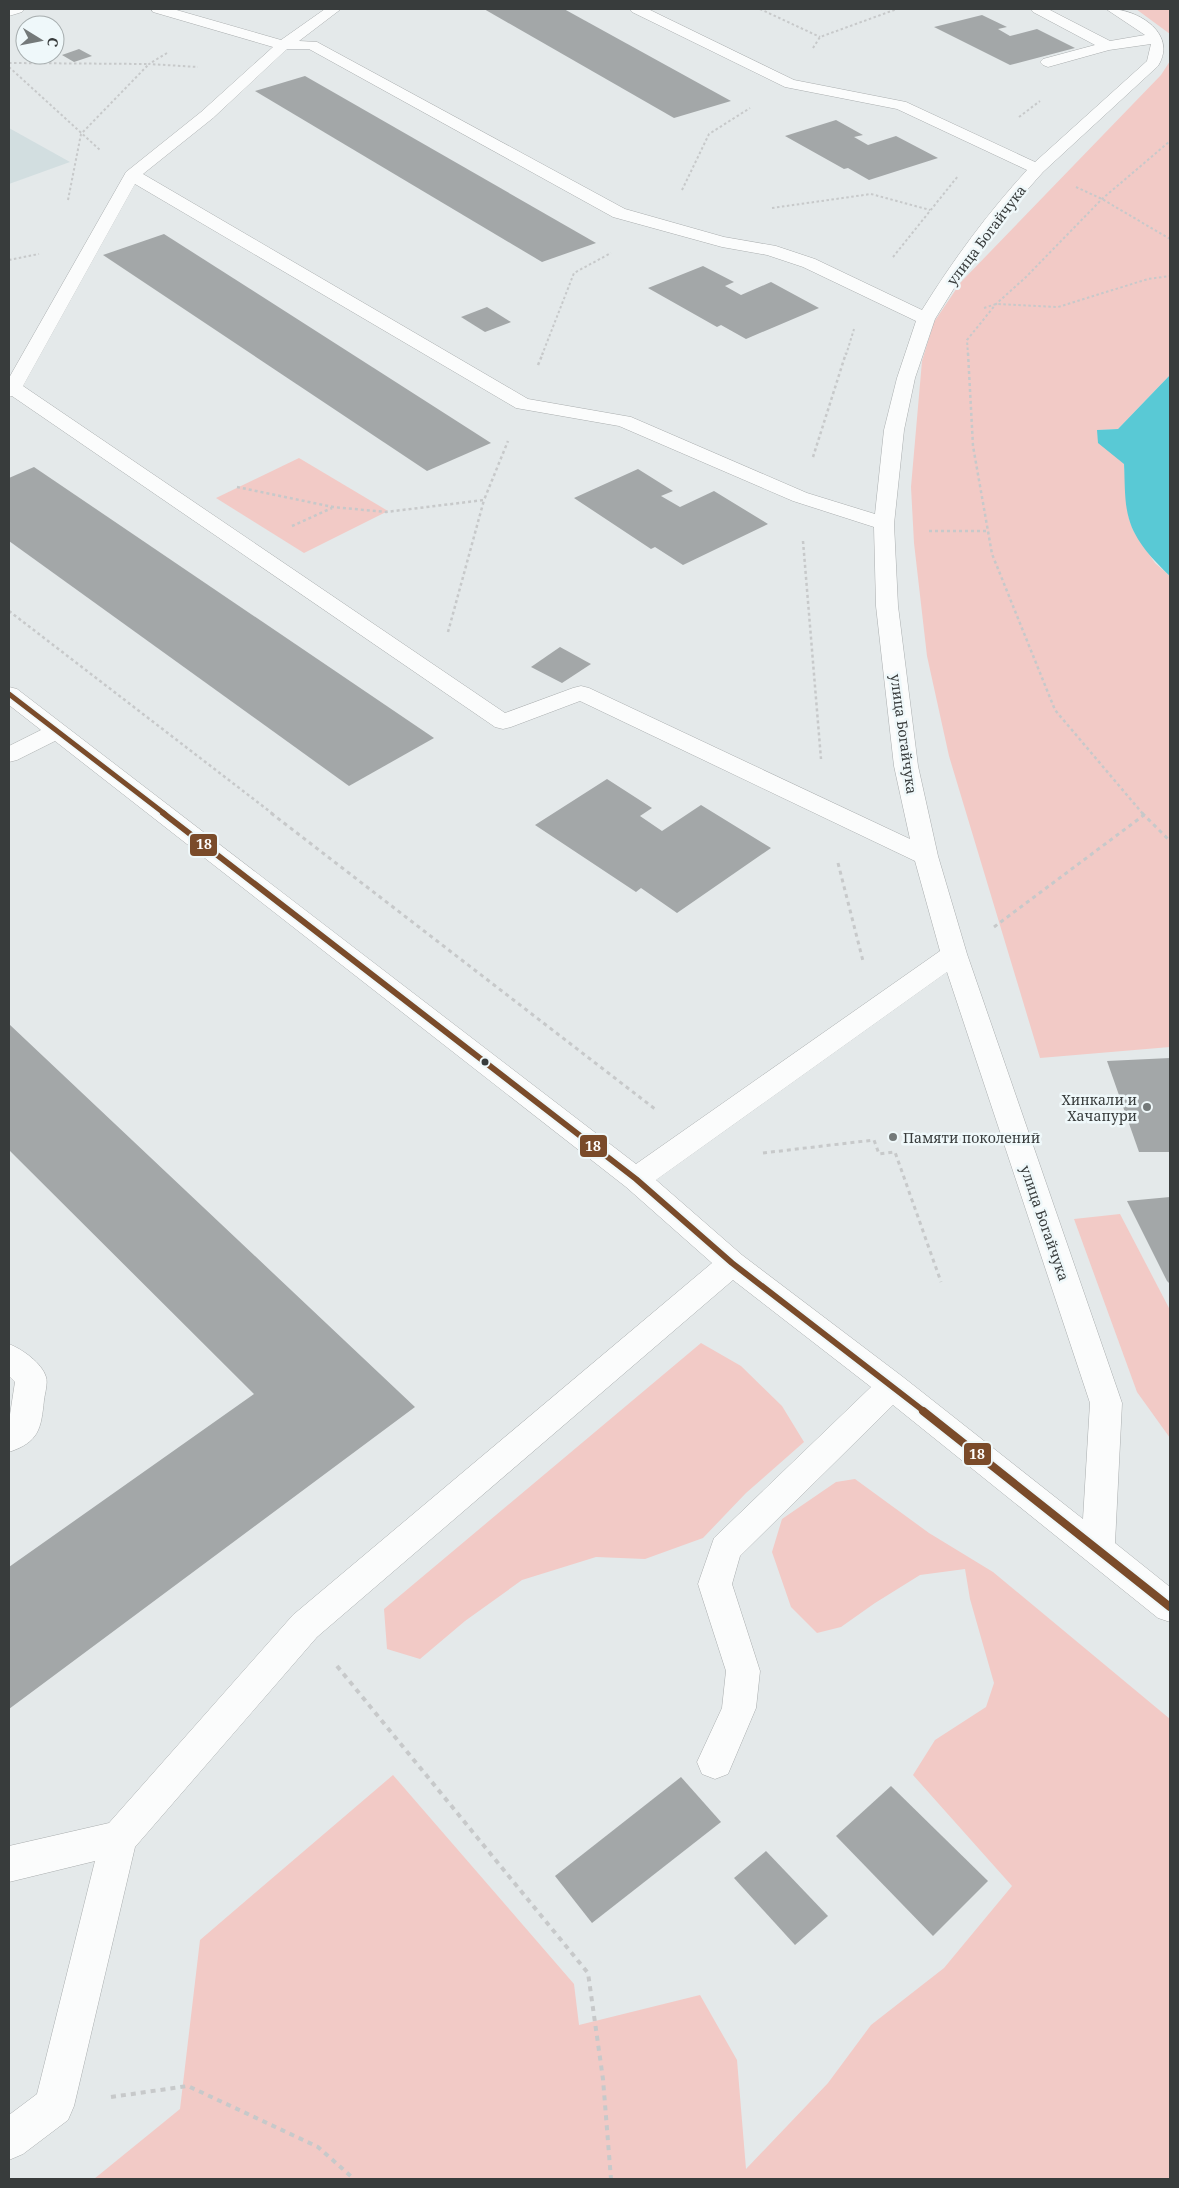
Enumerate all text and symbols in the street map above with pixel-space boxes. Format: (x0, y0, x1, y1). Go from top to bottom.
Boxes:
north arrow (15, 15, 65, 65)
text: С (43, 36, 63, 49)
street label: улица Богайчука (942, 181, 1030, 289)
street label: улица Богайчука (886, 673, 922, 795)
line badge: 18 (189, 833, 218, 857)
text: 18 (196, 834, 212, 853)
unlabelled marker (480, 1057, 490, 1067)
place label: Хинкали и Хачапури (1061, 1090, 1137, 1125)
marker: Хинкали и Хачапури (1141, 1101, 1153, 1113)
place label: Памяти поколений (903, 1128, 1040, 1147)
marker: Памяти поколений (887, 1131, 899, 1143)
line badge: 18 (579, 1134, 608, 1158)
text: 18 (585, 1136, 601, 1155)
street label: улица Богайчука (1016, 1163, 1074, 1283)
line badge: 18 (963, 1442, 992, 1466)
text: 18 (969, 1444, 985, 1463)

